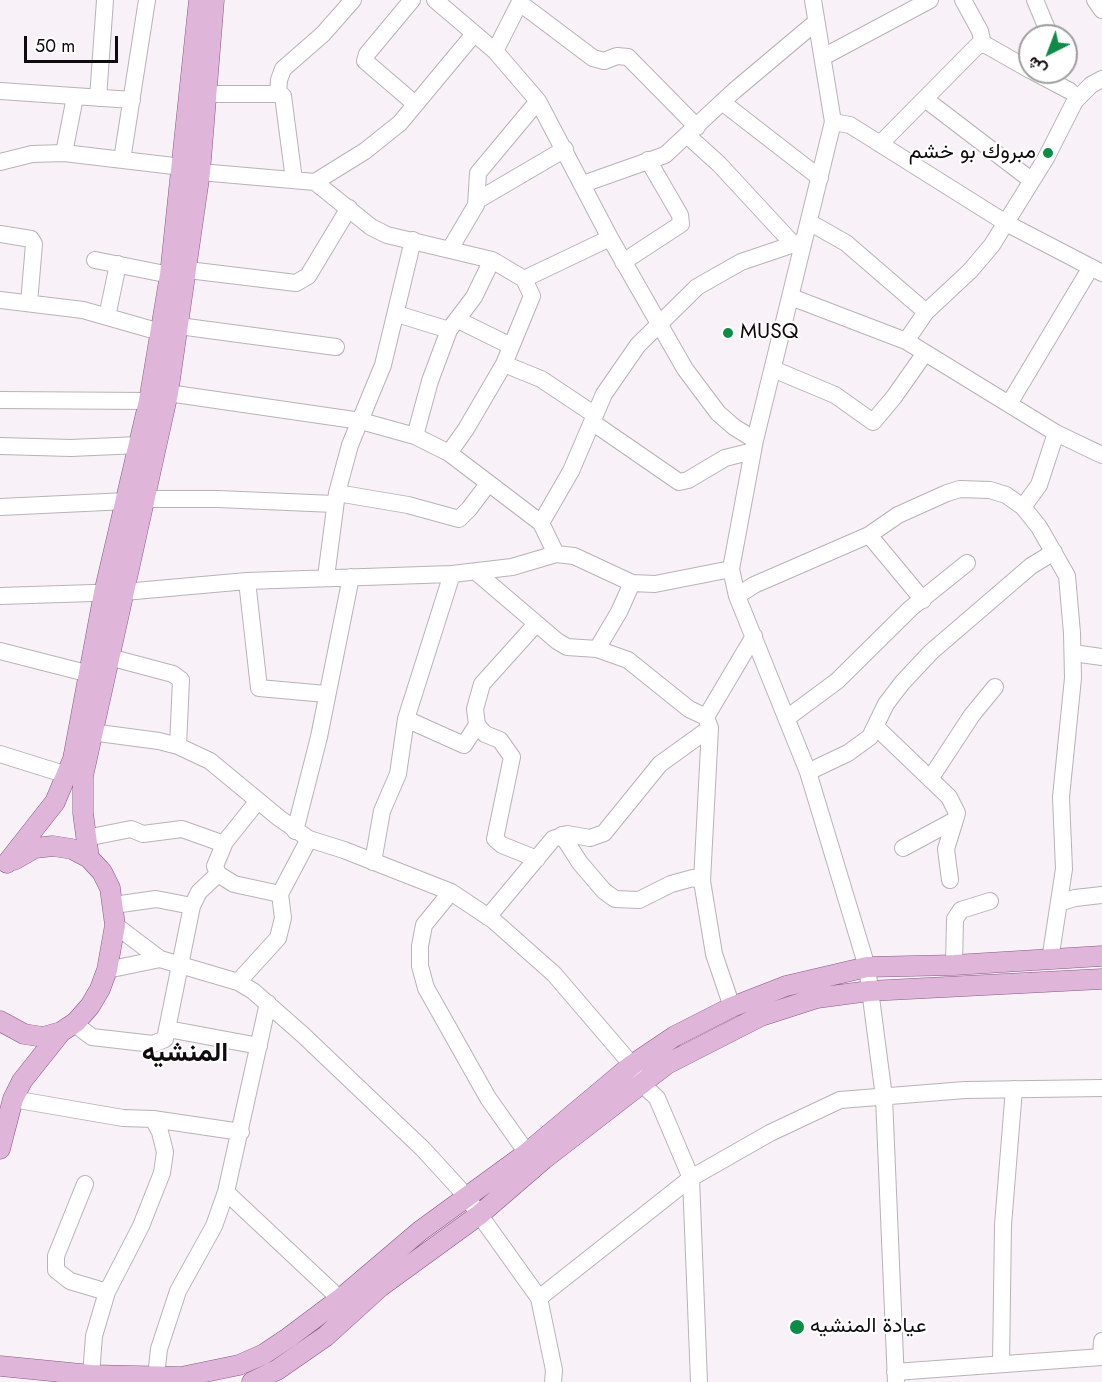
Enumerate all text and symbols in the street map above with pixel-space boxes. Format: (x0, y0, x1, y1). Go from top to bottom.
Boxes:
scale bar (27, 24, 122, 62)
north arrow (1018, 24, 1078, 84)
text: 50 m (35, 33, 75, 59)
text: ش (1022, 51, 1052, 81)
place label: مبروك بو خشم (909, 140, 1036, 166)
marker: مبروك بو خشم (1041, 146, 1055, 160)
place label: MUSQ (740, 320, 798, 346)
marker: MUSQ (721, 326, 735, 340)
district label: المنشيه (142, 1038, 228, 1070)
place label: عيادة المنشيه (810, 1314, 926, 1340)
marker: عيادة المنشيه (788, 1318, 806, 1336)

